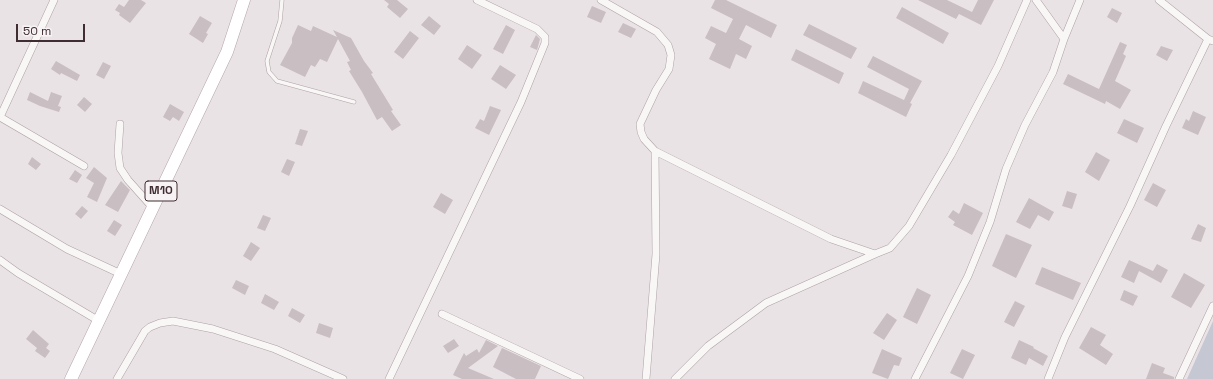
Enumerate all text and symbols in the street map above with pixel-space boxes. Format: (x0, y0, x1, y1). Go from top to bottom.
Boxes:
scale bar (18, 16, 87, 42)
text: 50 m (23, 23, 51, 39)
road number: M10 (145, 181, 177, 201)

